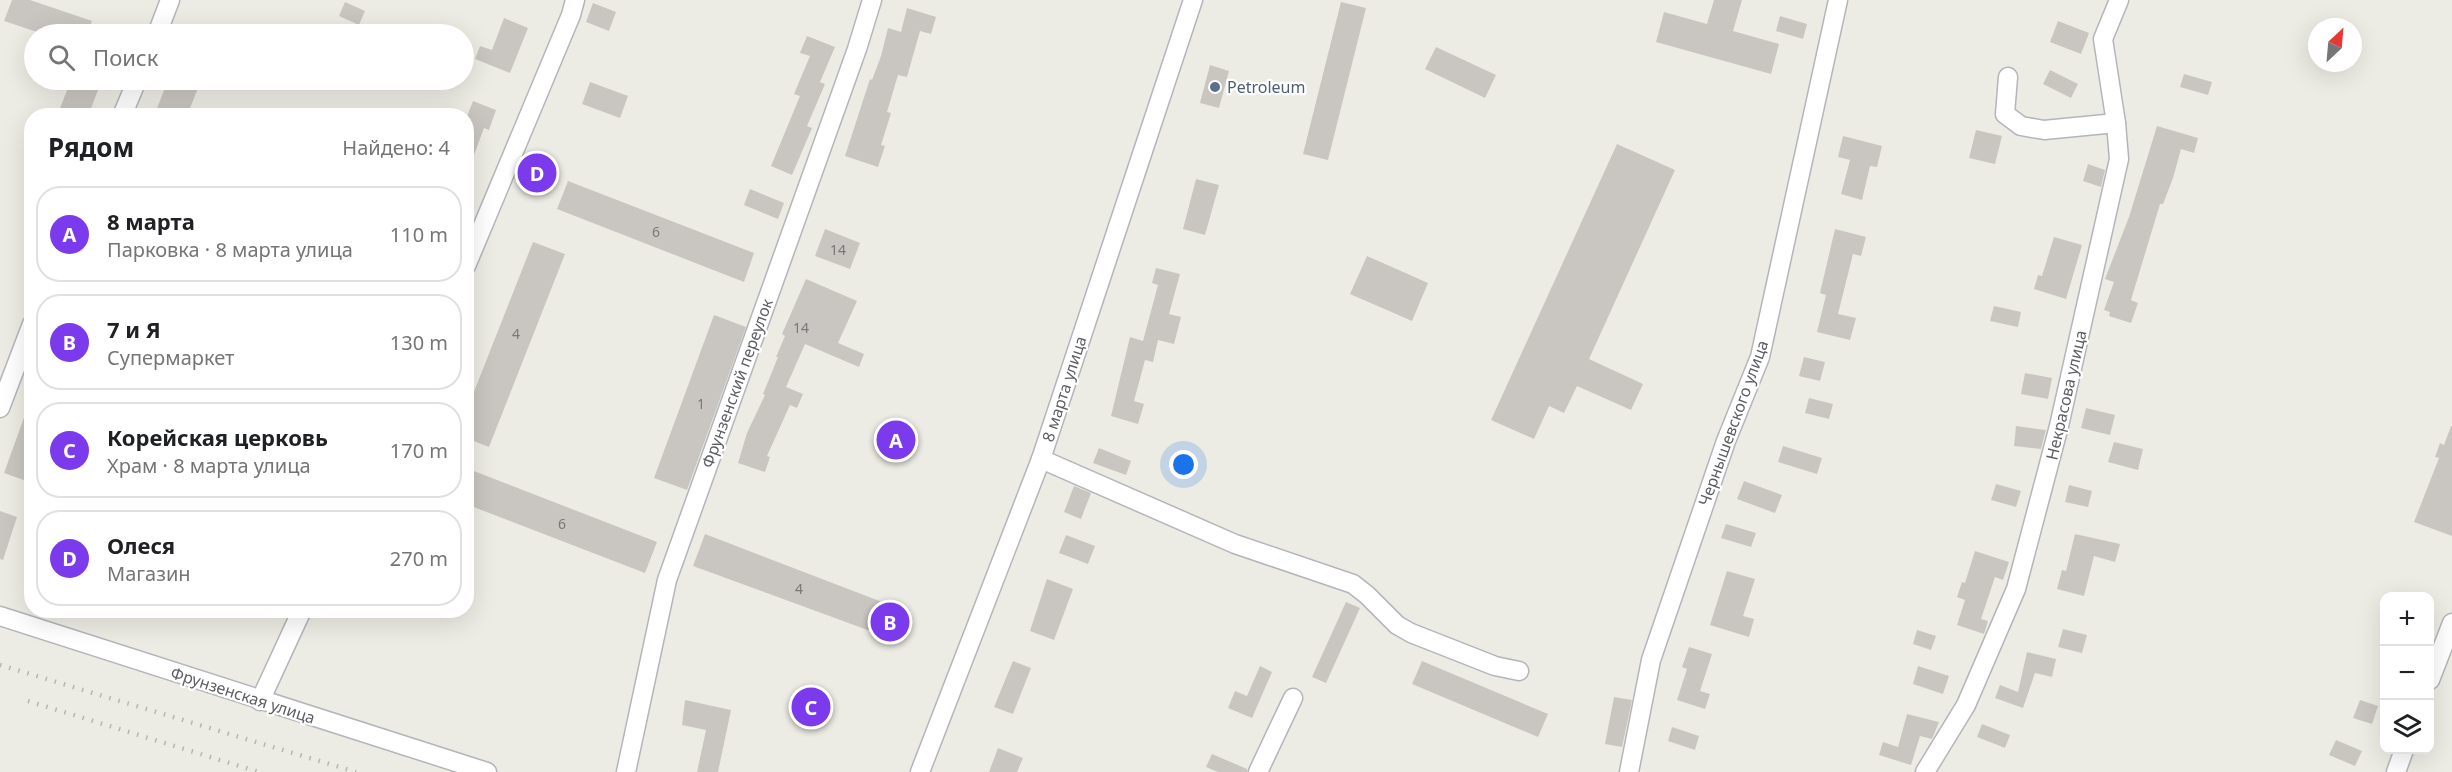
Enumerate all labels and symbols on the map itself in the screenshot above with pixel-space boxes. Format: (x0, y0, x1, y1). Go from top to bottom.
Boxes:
north arrow (2308, 18, 2362, 72)
place label: Petroleum (1227, 76, 1305, 98)
marker: Petroleum (1208, 80, 1222, 94)
pin: D (518, 150, 556, 195)
house number: 6 (652, 222, 660, 241)
house number: 14 (830, 240, 846, 259)
street label: Фрунзенский переулок (696, 295, 778, 471)
house number: 14 (793, 318, 809, 337)
house number: 4 (512, 324, 520, 343)
street label: Некрасова улица (2040, 328, 2092, 462)
street label: 8 марта улица (1037, 333, 1091, 445)
street label: Чернышевского улица (1693, 337, 1773, 509)
house number: 1 (697, 394, 705, 413)
pin: A (876, 418, 916, 462)
your location (1169, 450, 1198, 479)
house number: 6 (558, 514, 566, 533)
house number: 4 (795, 579, 803, 598)
pin: B (870, 600, 910, 644)
street label: Фрунзенская улица (168, 661, 318, 729)
pin: C (792, 684, 830, 730)

